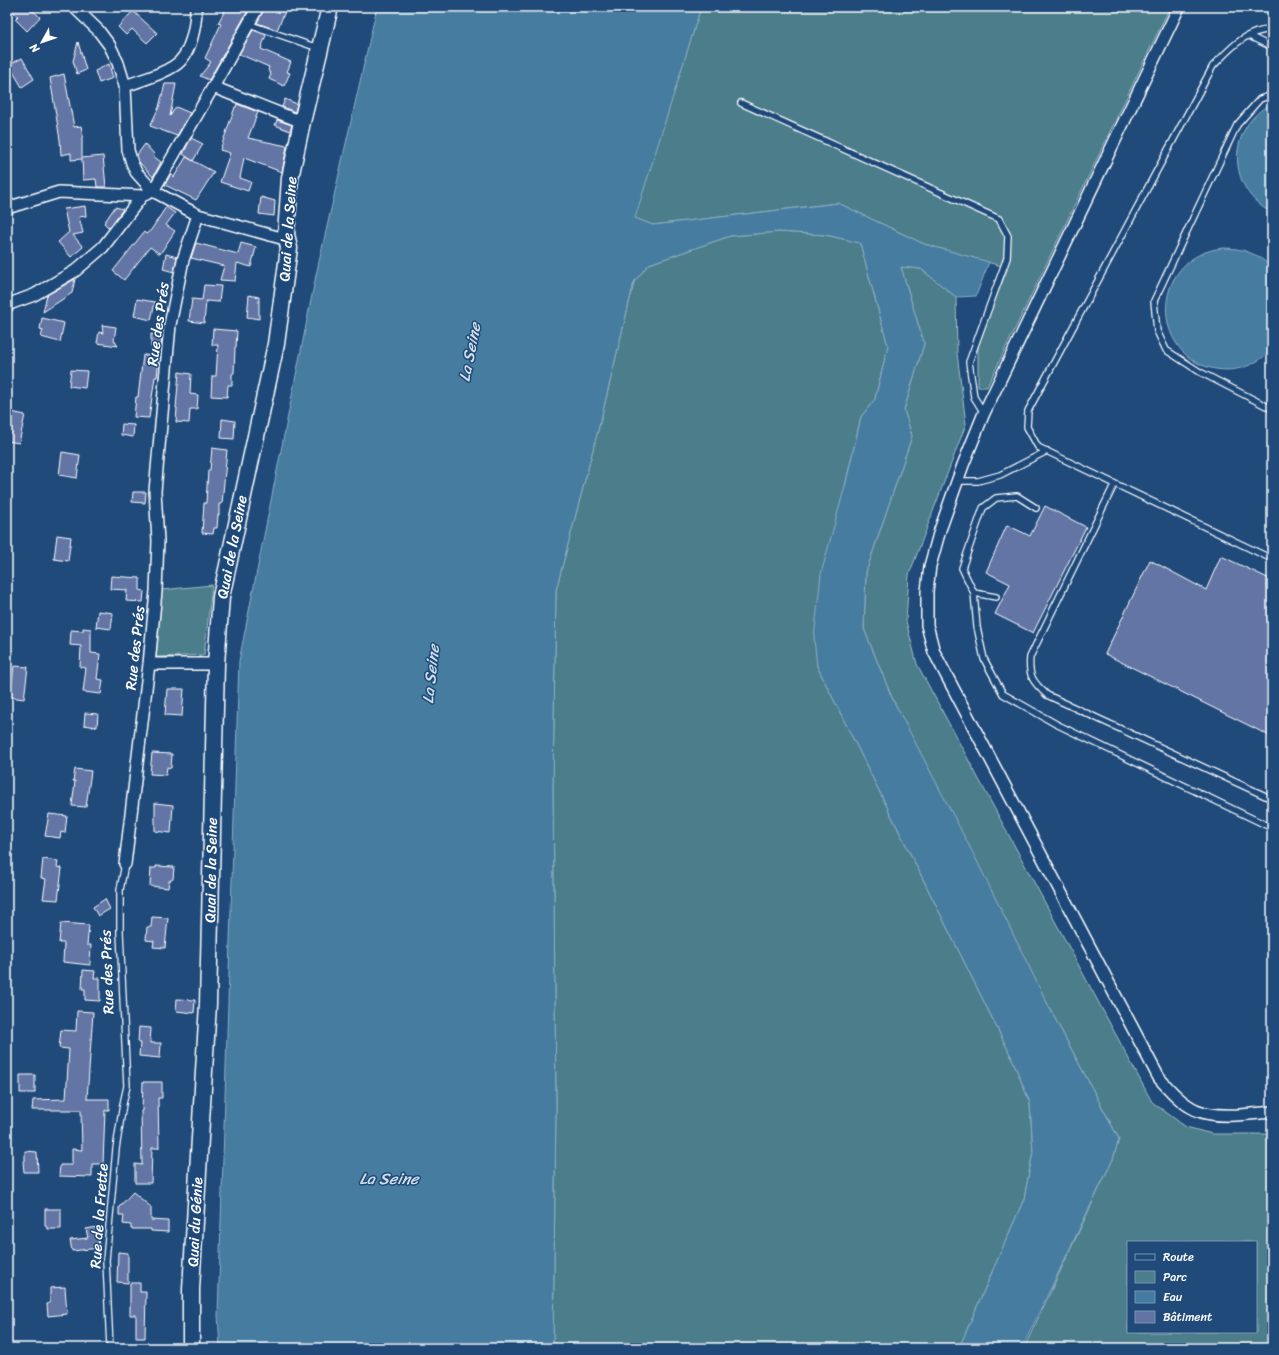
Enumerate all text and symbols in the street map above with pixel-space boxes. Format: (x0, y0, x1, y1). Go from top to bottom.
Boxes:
north arrow (22, 22, 62, 62)
text: N (25, 39, 45, 58)
street label: Quai de la Seine (271, 175, 305, 282)
street label: Rue des Prés (139, 280, 177, 368)
water label: La Seine (450, 319, 490, 384)
street label: Quai de la Seine (209, 493, 255, 601)
street label: Rue des Prés (118, 604, 152, 691)
water label: La Seine (413, 641, 448, 705)
street label: Quai de la Seine (197, 817, 225, 923)
street label: Rue des Prés (93, 929, 121, 1015)
street label: Rue de la Frette (82, 1163, 116, 1269)
water label: La Seine (359, 1164, 420, 1193)
street label: Quai du Génie (180, 1177, 210, 1267)
legend (1127, 1241, 1257, 1333)
text: Route (1163, 1246, 1194, 1268)
text: Parc (1163, 1266, 1187, 1288)
text: Eau (1163, 1286, 1183, 1308)
text: Bâtiment (1163, 1306, 1212, 1328)

